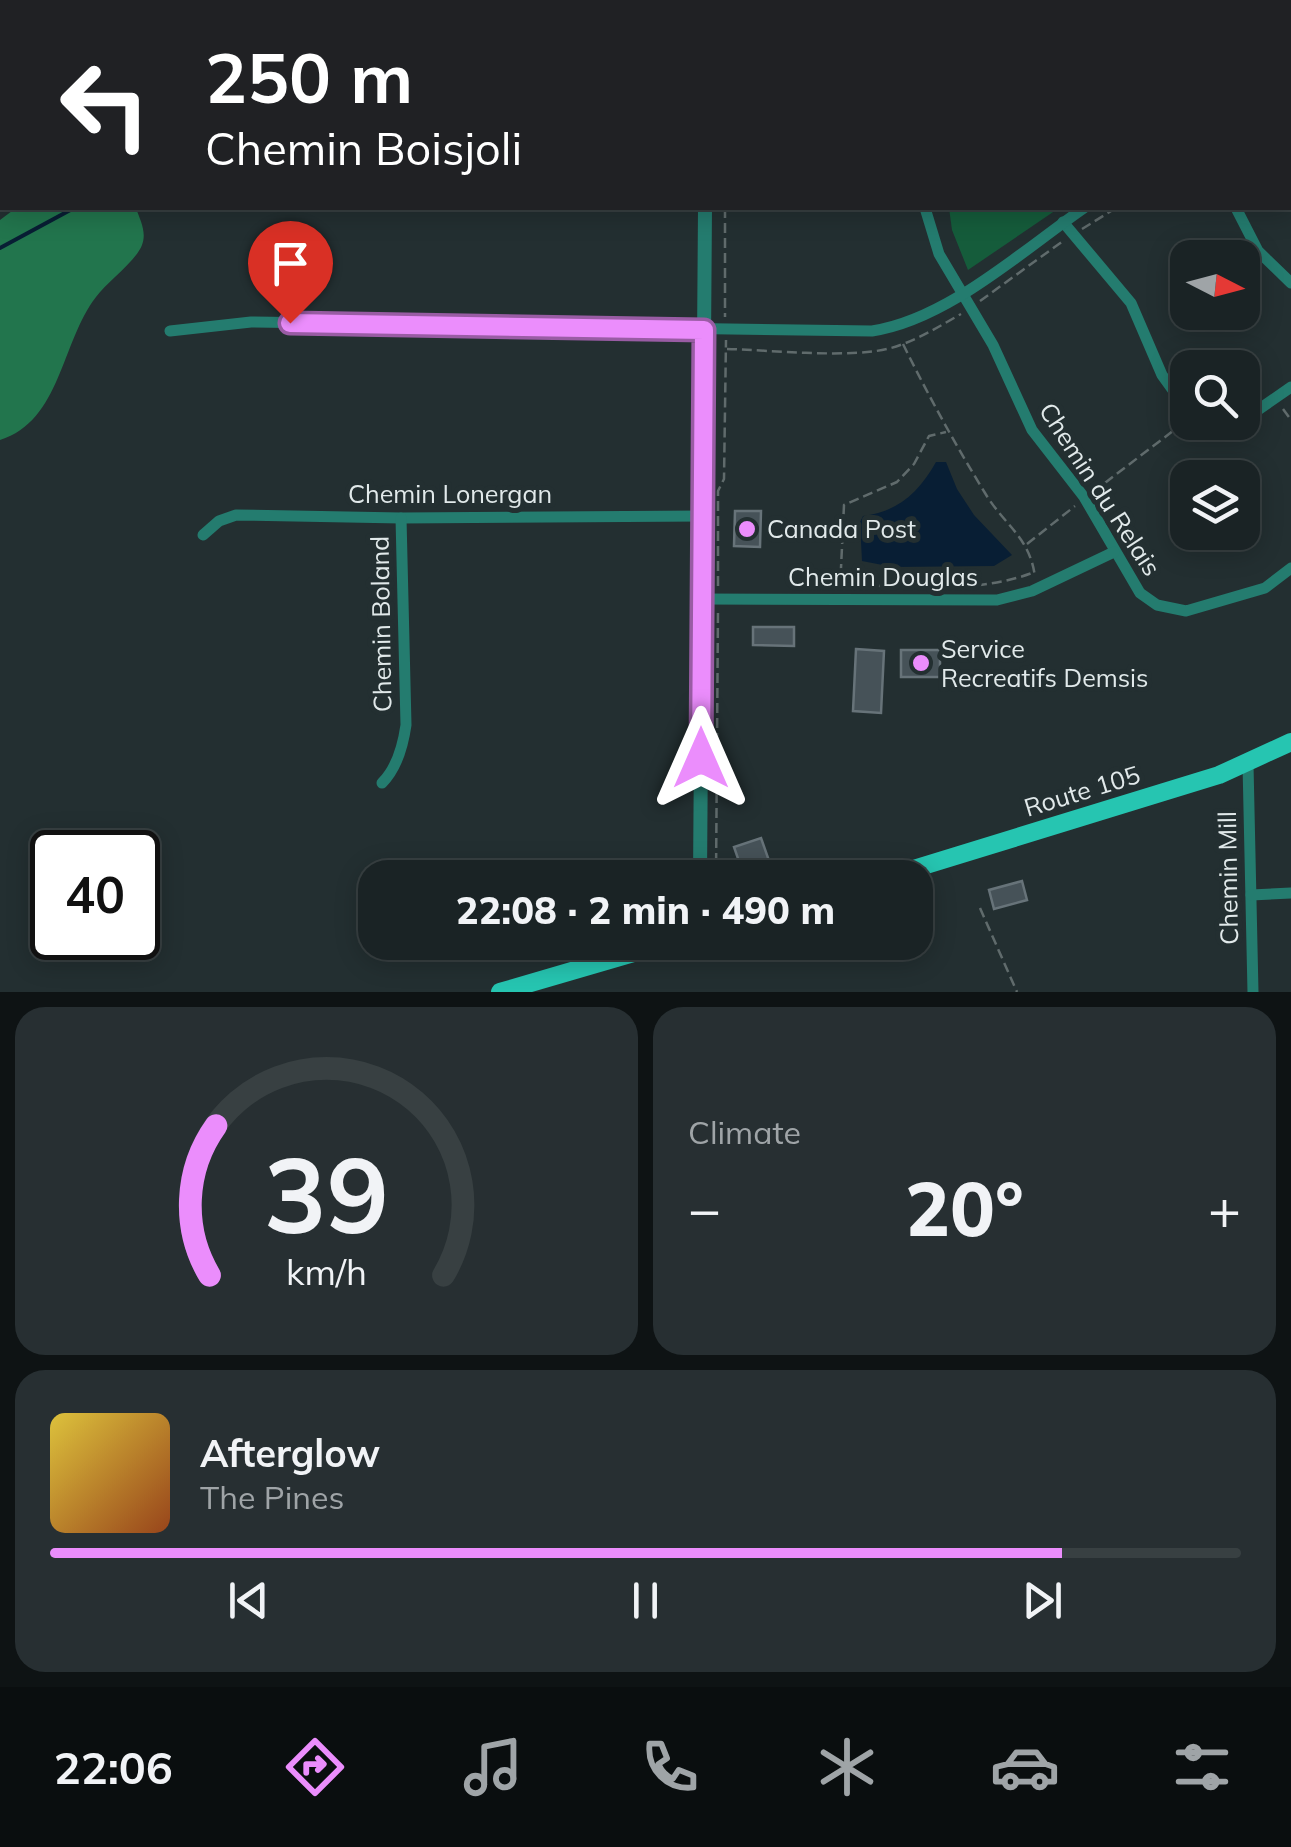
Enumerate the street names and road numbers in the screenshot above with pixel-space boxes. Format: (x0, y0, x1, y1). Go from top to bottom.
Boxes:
street label: Chemin du Relais (1033, 396, 1168, 581)
street label: Chemin Lonergan (348, 478, 552, 509)
street label: Chemin Boland (363, 536, 398, 712)
street label: Chemin Douglas (788, 561, 978, 592)
street label: Route 105 (1020, 758, 1144, 823)
street label: Chemin Mill (1211, 811, 1244, 945)

